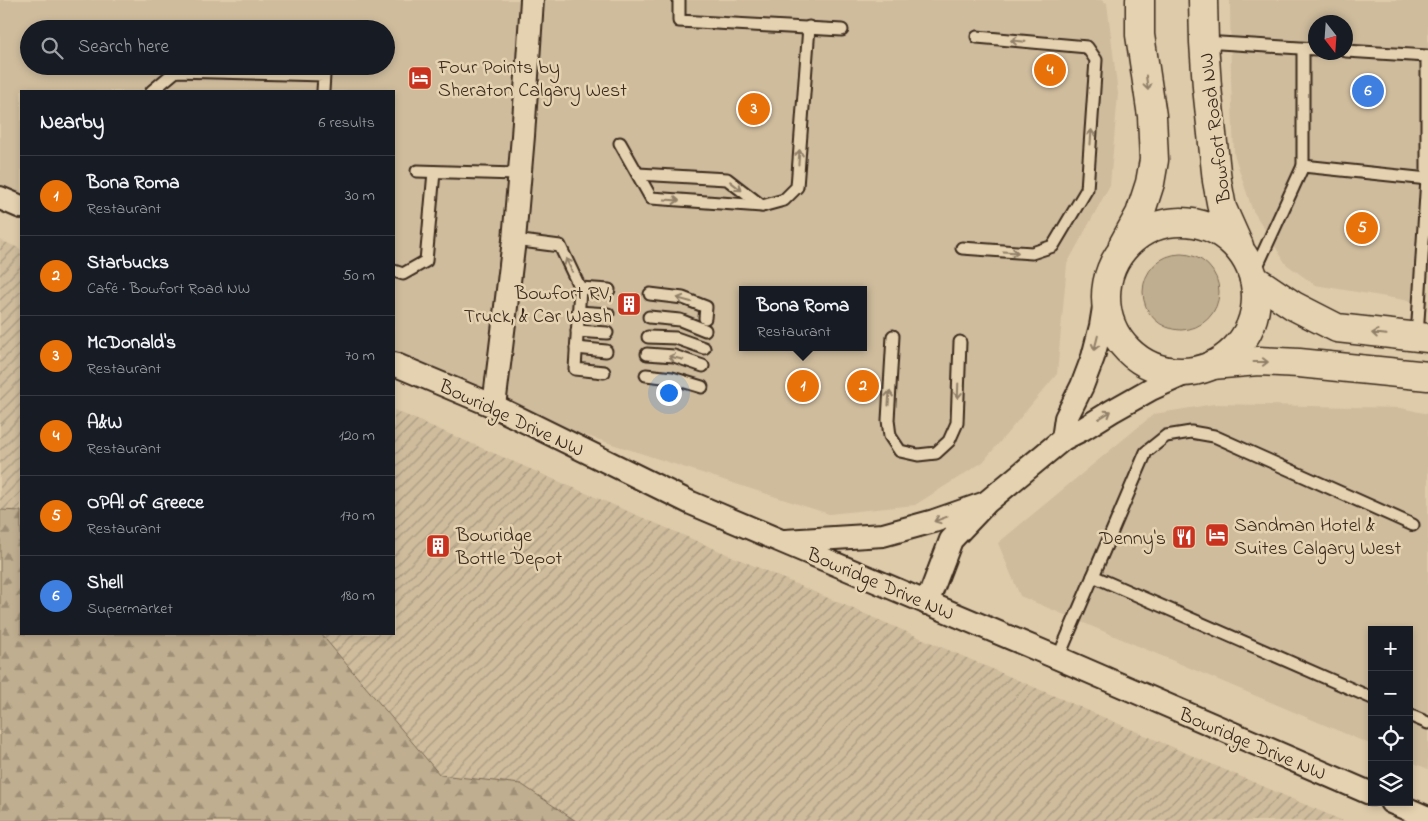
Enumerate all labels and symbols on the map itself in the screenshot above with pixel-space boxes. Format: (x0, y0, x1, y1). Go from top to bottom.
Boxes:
north arrow (1308, 15, 1353, 60)
one-way arrow (1010, 36, 1026, 45)
pin: 4 (1034, 51, 1066, 89)
street label: Bowfort Road NW (1193, 51, 1240, 205)
place label: Four Points by Sheraton Calgary West (437, 54, 627, 107)
hotel icon: Four Points by Sheraton Calgary West (407, 65, 433, 91)
pin: 6 (1352, 72, 1384, 110)
one-way arrow (1142, 75, 1152, 91)
pin: 3 (738, 90, 770, 128)
one-way arrow (1086, 129, 1095, 145)
one-way arrow (795, 149, 804, 165)
one-way arrow (729, 181, 742, 192)
one-way arrow (663, 195, 679, 204)
pin: 5 (1346, 209, 1378, 247)
one-way arrow (1003, 247, 1019, 256)
one-way arrow (564, 258, 574, 273)
place label: Bowfort RV, Truck, & Car Wash (464, 280, 612, 332)
building icon: Bowfort RV, Truck, & Car Wash (616, 291, 642, 317)
one-way arrow (676, 294, 692, 304)
one-way arrow (1372, 329, 1388, 339)
one-way arrow (1091, 334, 1101, 350)
one-way arrow (668, 353, 684, 362)
one-way arrow (1252, 357, 1269, 367)
pin: 1 (787, 367, 819, 405)
pin: 2 (847, 367, 879, 405)
street label: Bowridge Drive NW (432, 373, 588, 466)
your location (656, 380, 682, 406)
one-way arrow (953, 382, 963, 398)
one-way arrow (884, 390, 893, 406)
one-way arrow (1097, 409, 1111, 419)
place label: Sandman Hotel & Suites Calgary West (1234, 512, 1402, 565)
one-way arrow (933, 515, 949, 524)
place label: Bowridge Bottle Depot (455, 522, 563, 574)
hotel icon: Sandman Hotel & Suites Calgary West (1204, 522, 1230, 548)
restaurant icon: Denny's (1171, 524, 1197, 550)
place label: Denny's (1098, 525, 1166, 554)
building icon: Bowridge Bottle Depot (425, 533, 451, 559)
street label: Bowridge Drive NW (801, 541, 958, 630)
street label: Bowridge Drive NW (1173, 701, 1330, 790)

